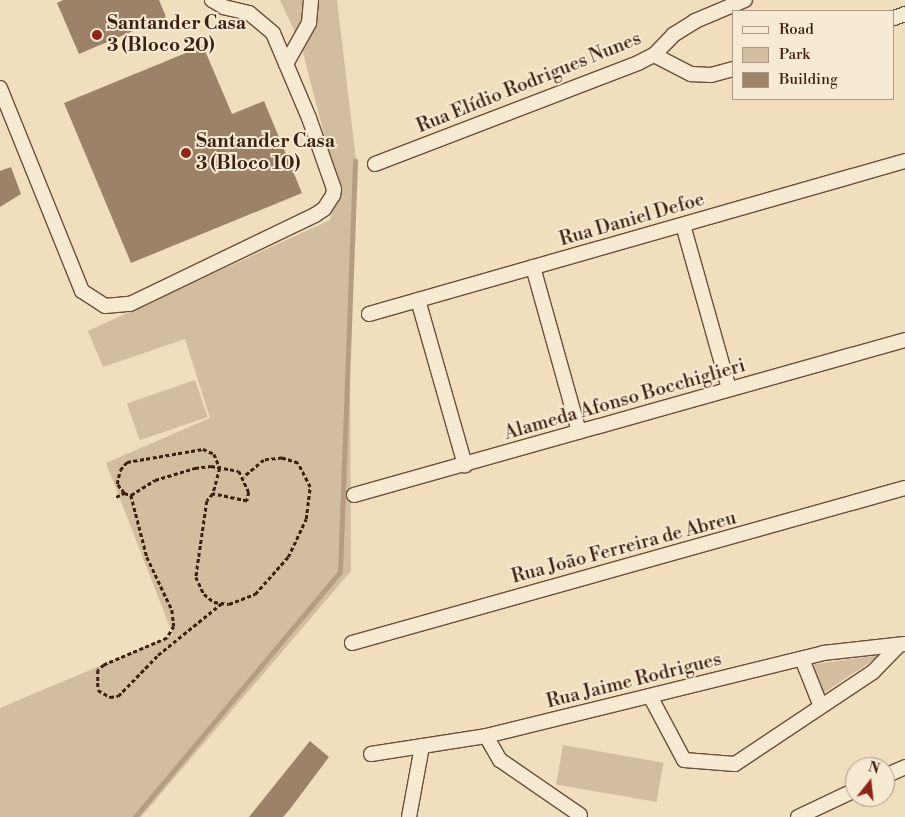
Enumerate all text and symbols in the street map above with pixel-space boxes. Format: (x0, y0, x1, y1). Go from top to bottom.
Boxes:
legend (732, 10, 895, 100)
place label: Santander Casa 3 (Bloco 20) (107, 13, 246, 57)
text: Road (779, 20, 814, 39)
street label: Rua Elídio Rodrigues Nunes (413, 27, 645, 139)
marker: Santander Casa 3 (Bloco 20) (91, 29, 103, 41)
text: Park (779, 45, 810, 64)
text: Building (779, 70, 838, 89)
place label: Santander Casa 3 (Bloco 10) (196, 131, 335, 175)
marker: Santander Casa 3 (Bloco 10) (180, 147, 192, 159)
street label: Rua Daniel Defoe (557, 188, 707, 252)
street label: Alameda Afonso Bocchiglieri (502, 355, 748, 445)
street label: Rua João Ferreira de Abreu (509, 507, 739, 589)
street label: Rua Jaime Rodrigues (544, 648, 724, 714)
north arrow (845, 757, 895, 807)
text: N (866, 758, 882, 779)

